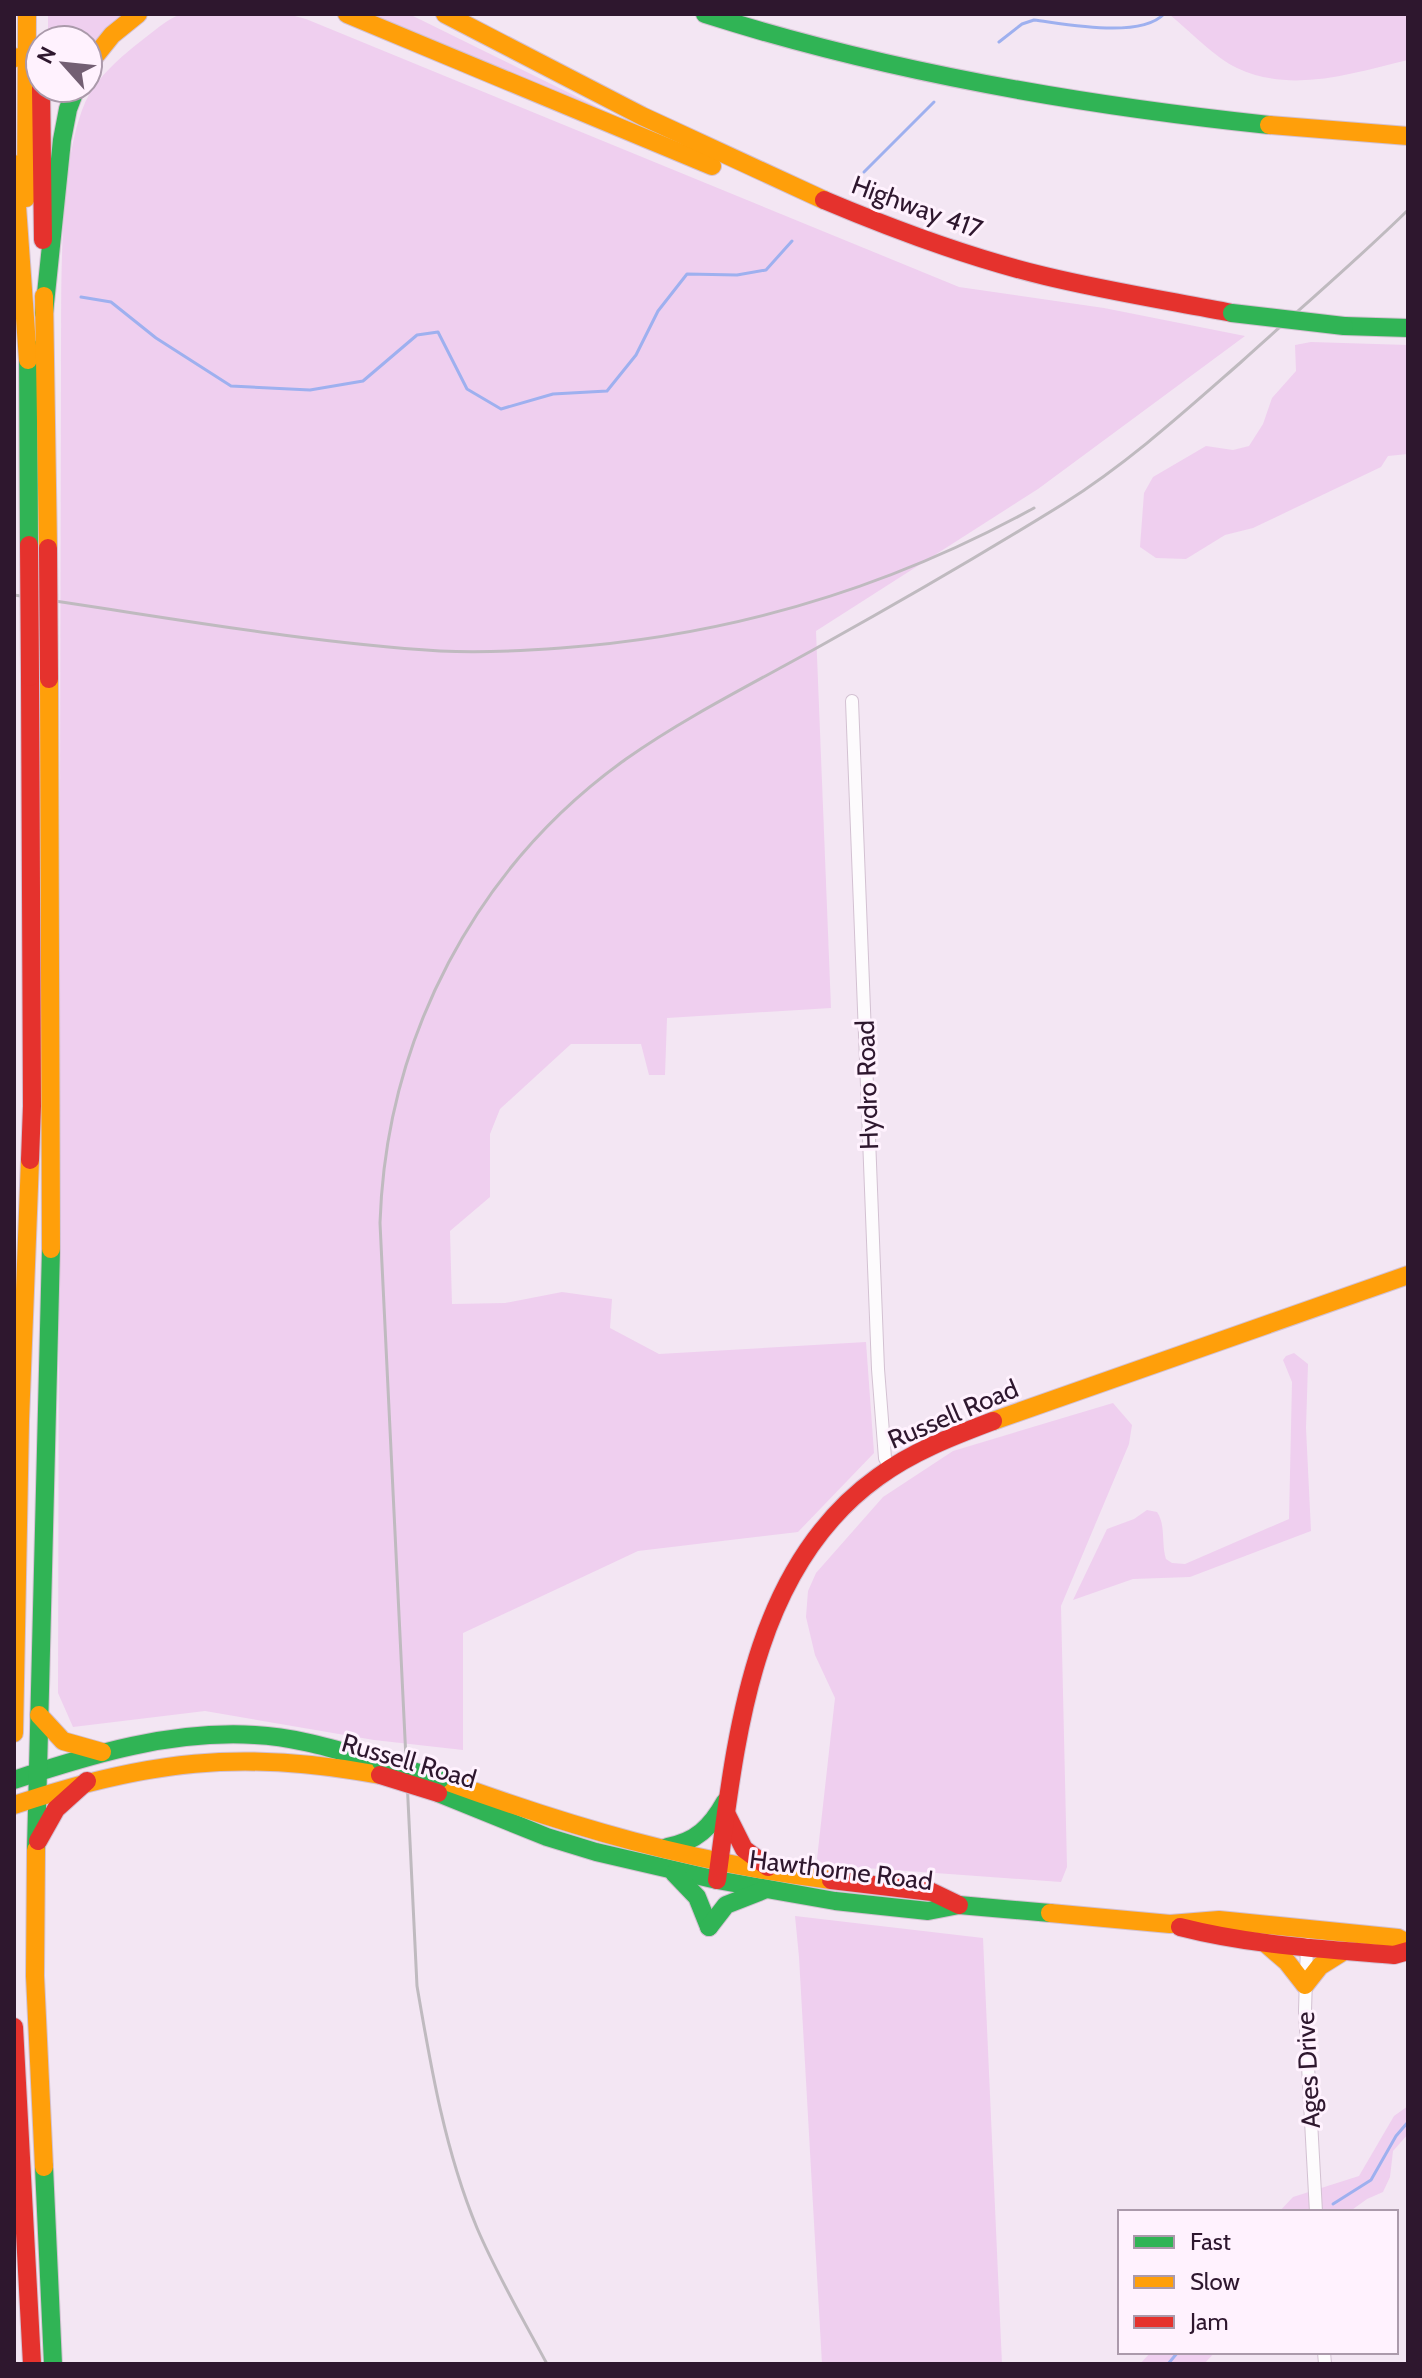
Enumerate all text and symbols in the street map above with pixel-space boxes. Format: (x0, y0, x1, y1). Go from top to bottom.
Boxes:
north arrow (24, 24, 104, 104)
text: N (31, 42, 62, 68)
street label: Highway 417 (847, 169, 987, 245)
street label: Hydro Road (849, 1020, 885, 1150)
street label: Russell Road (883, 1372, 1023, 1456)
street label: Russell Road (338, 1727, 480, 1795)
street label: Hawthorne Road (747, 1843, 935, 1897)
street label: Ages Drive (1289, 2011, 1327, 2129)
legend (1118, 2210, 1398, 2354)
text: Fast (1190, 2227, 1231, 2256)
text: Slow (1190, 2267, 1240, 2296)
text: Jam (1189, 2307, 1228, 2336)

